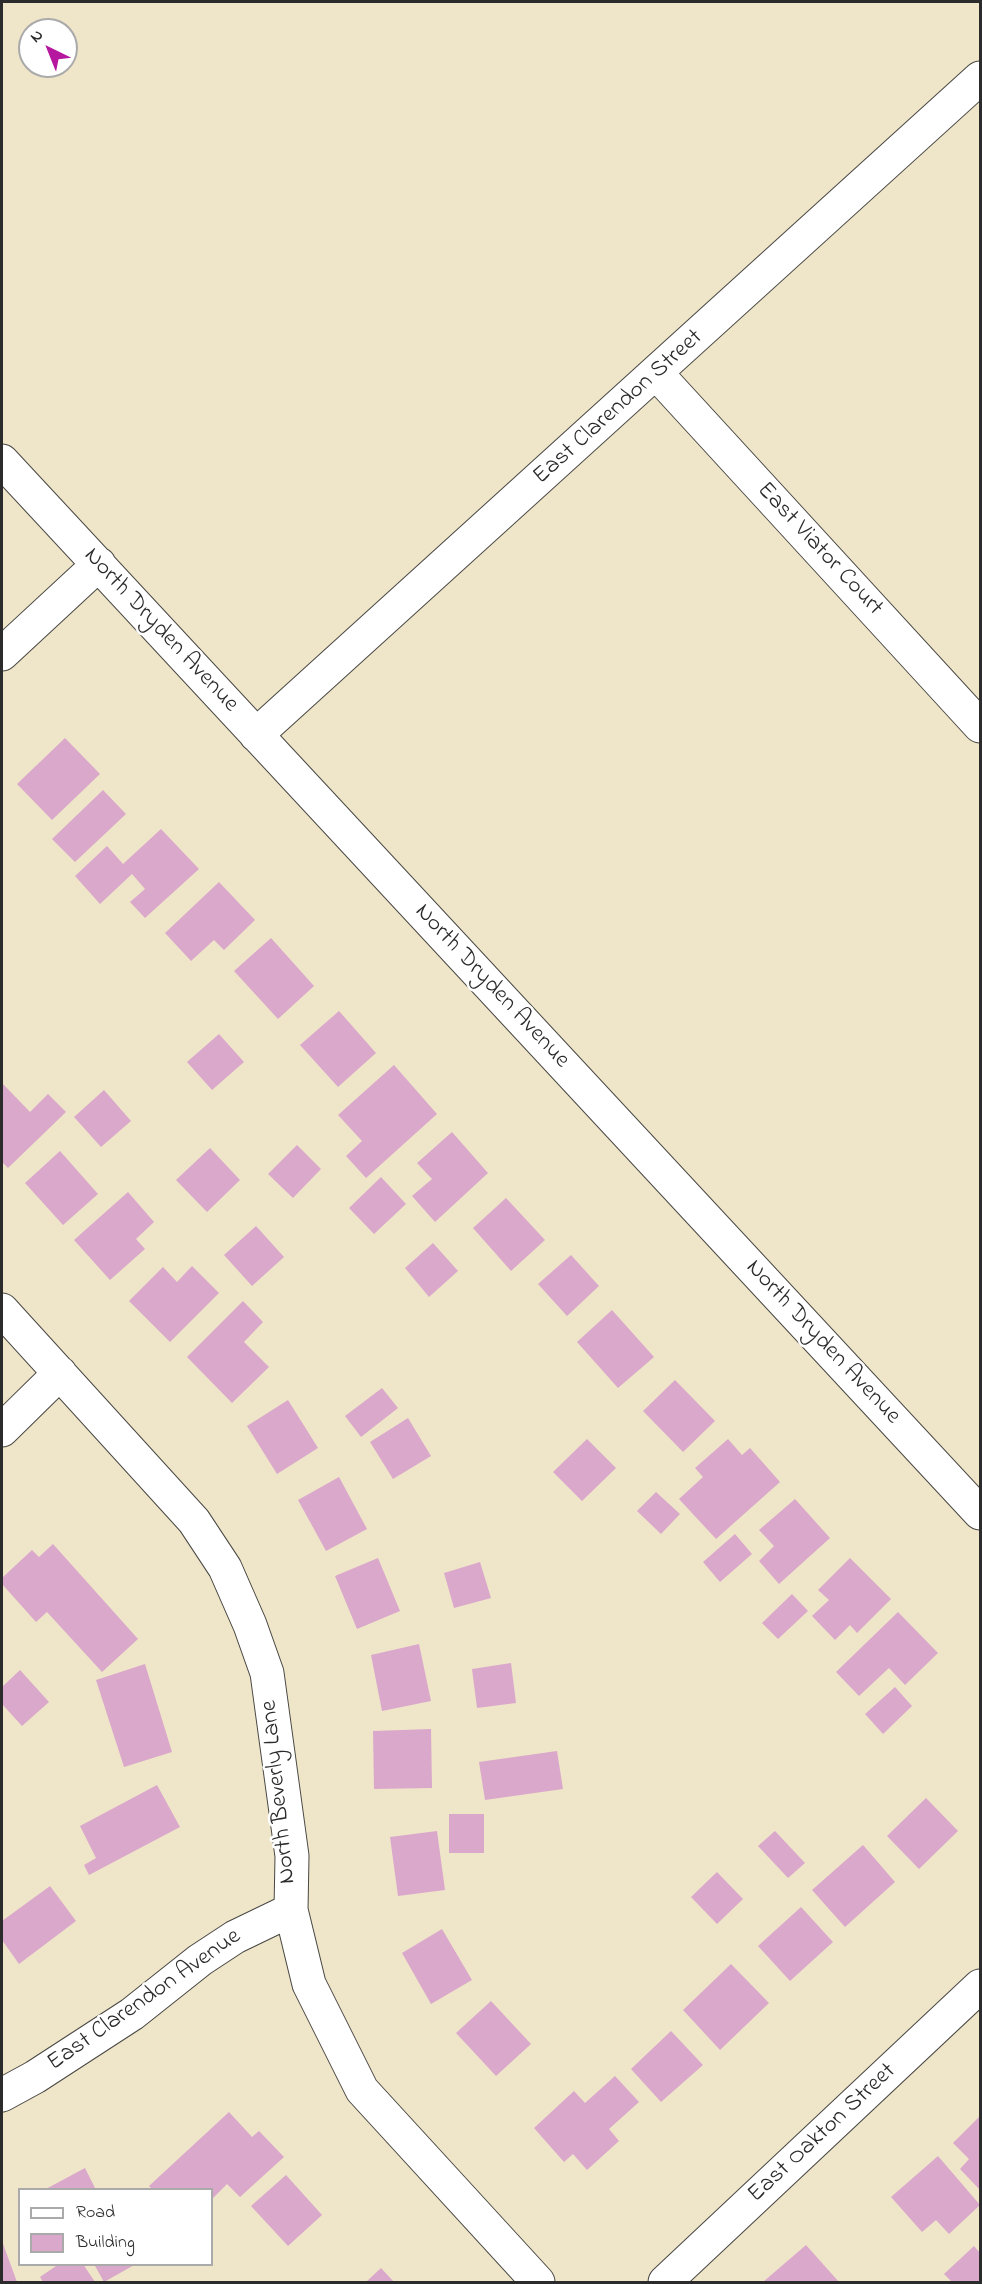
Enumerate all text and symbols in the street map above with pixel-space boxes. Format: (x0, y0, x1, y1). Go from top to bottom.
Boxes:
north arrow (18, 18, 78, 78)
text: N (25, 24, 49, 49)
street label: East Clarendon Street (528, 324, 710, 492)
street label: East Viator Court (750, 477, 888, 623)
street label: North Dryden Avenue (76, 543, 244, 719)
street label: North Dryden Avenue (407, 899, 575, 1075)
street label: North Dryden Avenue (738, 1255, 906, 1431)
street label: North Beverly Lane (256, 1699, 304, 1885)
street label: East Clarendon Avenue (43, 1923, 247, 2079)
street label: East Oakton Street (743, 2058, 903, 2210)
legend (18, 2188, 213, 2266)
text: Road (76, 2200, 115, 2226)
text: Building (76, 2230, 135, 2256)

